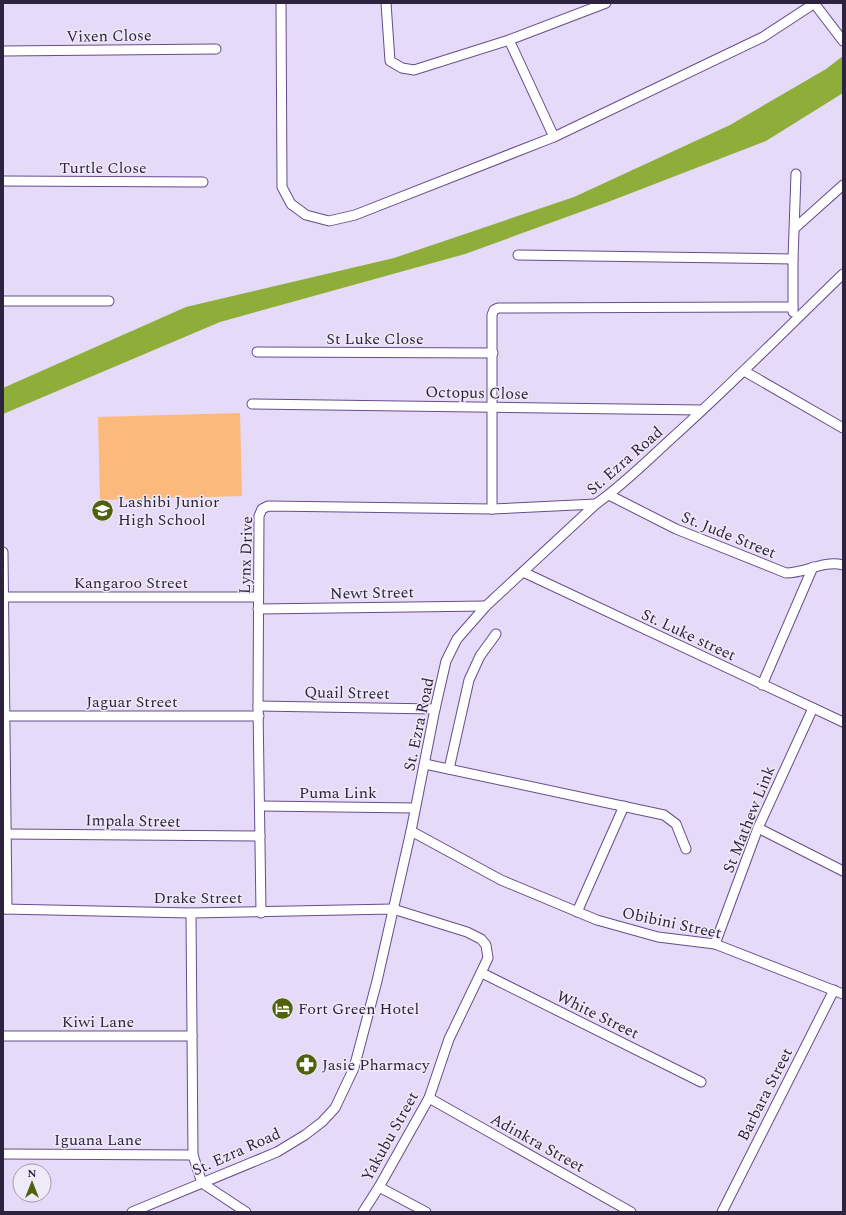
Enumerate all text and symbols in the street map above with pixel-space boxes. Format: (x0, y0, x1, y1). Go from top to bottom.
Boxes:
street label: Vixen Close (66, 23, 152, 49)
street label: Turtle Close (59, 156, 147, 180)
street label: St Luke Close (326, 327, 424, 351)
street label: Octopus Close (425, 380, 529, 406)
street label: St. Ezra Road (581, 421, 668, 501)
place label: Lashibi Junior High School (118, 490, 219, 532)
school or university icon: Lashibi Junior High School (89, 497, 115, 523)
street label: St. Jude Street (678, 505, 780, 565)
street label: Lynx Drive (233, 516, 259, 594)
street label: Kangaroo Street (74, 571, 189, 595)
street label: Newt Street (330, 580, 415, 606)
street label: St. Luke street (637, 603, 740, 667)
street label: St. Ezra Road (397, 675, 441, 773)
street label: Quail Street (304, 680, 390, 706)
street label: Jaguar Street (86, 690, 178, 714)
street label: St Mathew Link (717, 762, 781, 877)
street label: Puma Link (299, 781, 377, 805)
street label: Impala Street (85, 808, 181, 834)
street label: Drake Street (154, 886, 243, 910)
street label: Obibini Street (620, 901, 724, 945)
street label: White Street (552, 985, 643, 1045)
hotel icon: Fort Green Hotel (269, 995, 295, 1021)
place label: Fort Green Hotel (298, 997, 419, 1021)
street label: Kiwi Lane (62, 1010, 134, 1034)
street label: Barbara Street (731, 1043, 799, 1145)
pharmacy icon: Jasie Pharmacy (294, 1051, 320, 1077)
place label: Jasie Pharmacy (322, 1053, 431, 1077)
street label: Yakubu Street (355, 1087, 425, 1186)
street label: Adinkra Street (486, 1107, 589, 1179)
street label: St. Ezra Road (188, 1122, 285, 1182)
street label: Iguana Lane (54, 1128, 142, 1152)
north arrow (12, 1163, 52, 1203)
text: N (28, 1165, 37, 1182)

